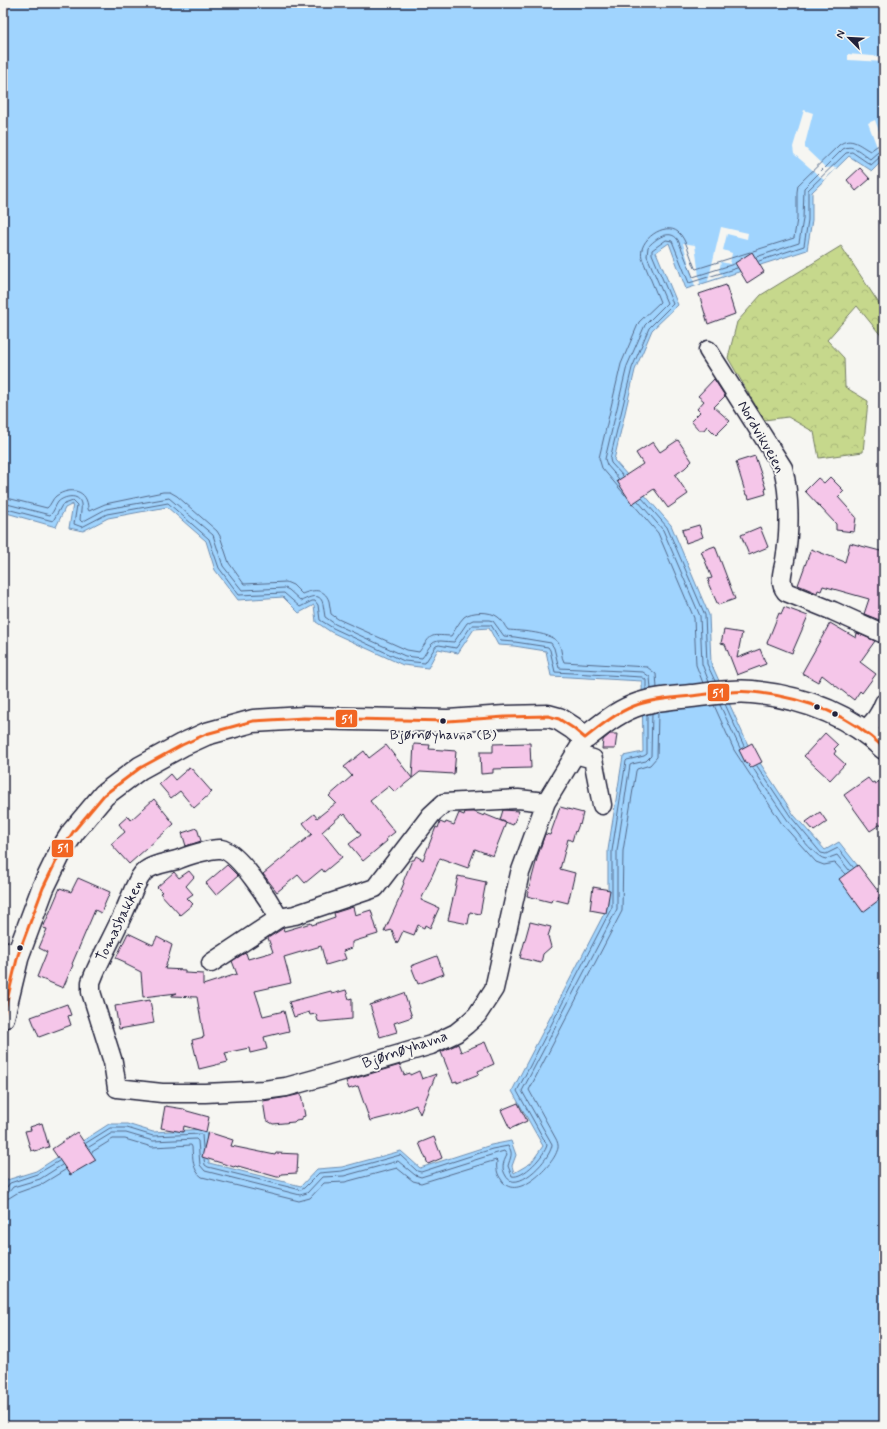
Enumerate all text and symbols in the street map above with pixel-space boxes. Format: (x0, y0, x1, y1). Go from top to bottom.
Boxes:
north arrow (829, 18, 869, 58)
text: N (833, 28, 849, 41)
street label: Nordvikveien (732, 397, 790, 477)
line badge: 51 (707, 683, 730, 702)
text: 51 (712, 687, 724, 701)
unlabelled marker (812, 702, 822, 712)
line badge: 51 (335, 709, 358, 728)
unlabelled marker (830, 709, 840, 719)
text: 51 (341, 713, 353, 727)
marker: Bjørnøyhavna (B) (438, 716, 448, 726)
place label: Bjørnøyhavna (B) (390, 726, 496, 744)
line badge: 51 (51, 839, 74, 858)
text: 51 (57, 842, 69, 856)
street label: Tomasbakken (92, 877, 148, 965)
unlabelled marker (15, 943, 25, 953)
street label: Bjørnøyhavna (360, 1026, 450, 1074)

